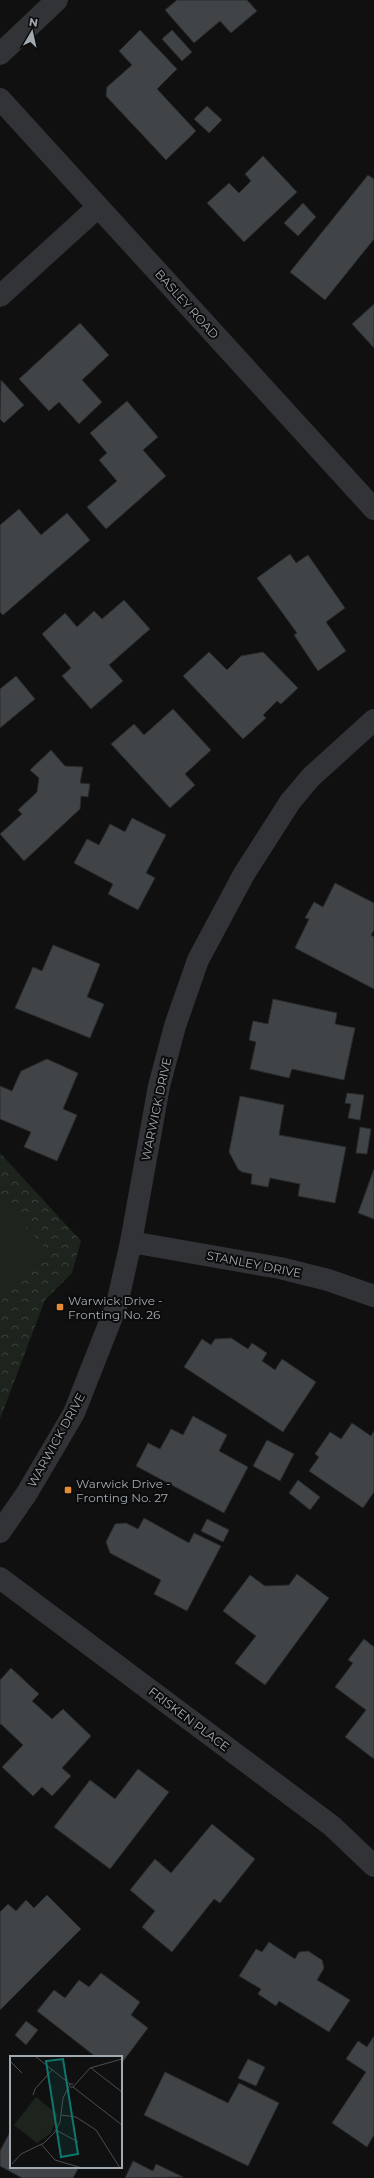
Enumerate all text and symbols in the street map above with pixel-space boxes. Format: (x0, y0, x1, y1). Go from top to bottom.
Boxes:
north arrow (12, 12, 52, 52)
text: N (28, 15, 39, 30)
street label: BASLEY ROAD (152, 266, 222, 342)
street label: WARWICK DRIVE (138, 1056, 174, 1162)
street label: STANLEY DRIVE (205, 1247, 303, 1281)
place label: Warwick Drive - Fronting No. 26 (68, 1293, 163, 1322)
marker: Warwick Drive - Fronting No. 26 (55, 1302, 65, 1312)
street label: WARWICK DRIVE (24, 1390, 88, 1490)
place label: Warwick Drive - Fronting No. 27 (76, 1476, 171, 1505)
marker: Warwick Drive - Fronting No. 27 (63, 1485, 73, 1495)
street label: FRISKEN PLACE (146, 1684, 232, 1754)
inset map (10, 2056, 122, 2168)

